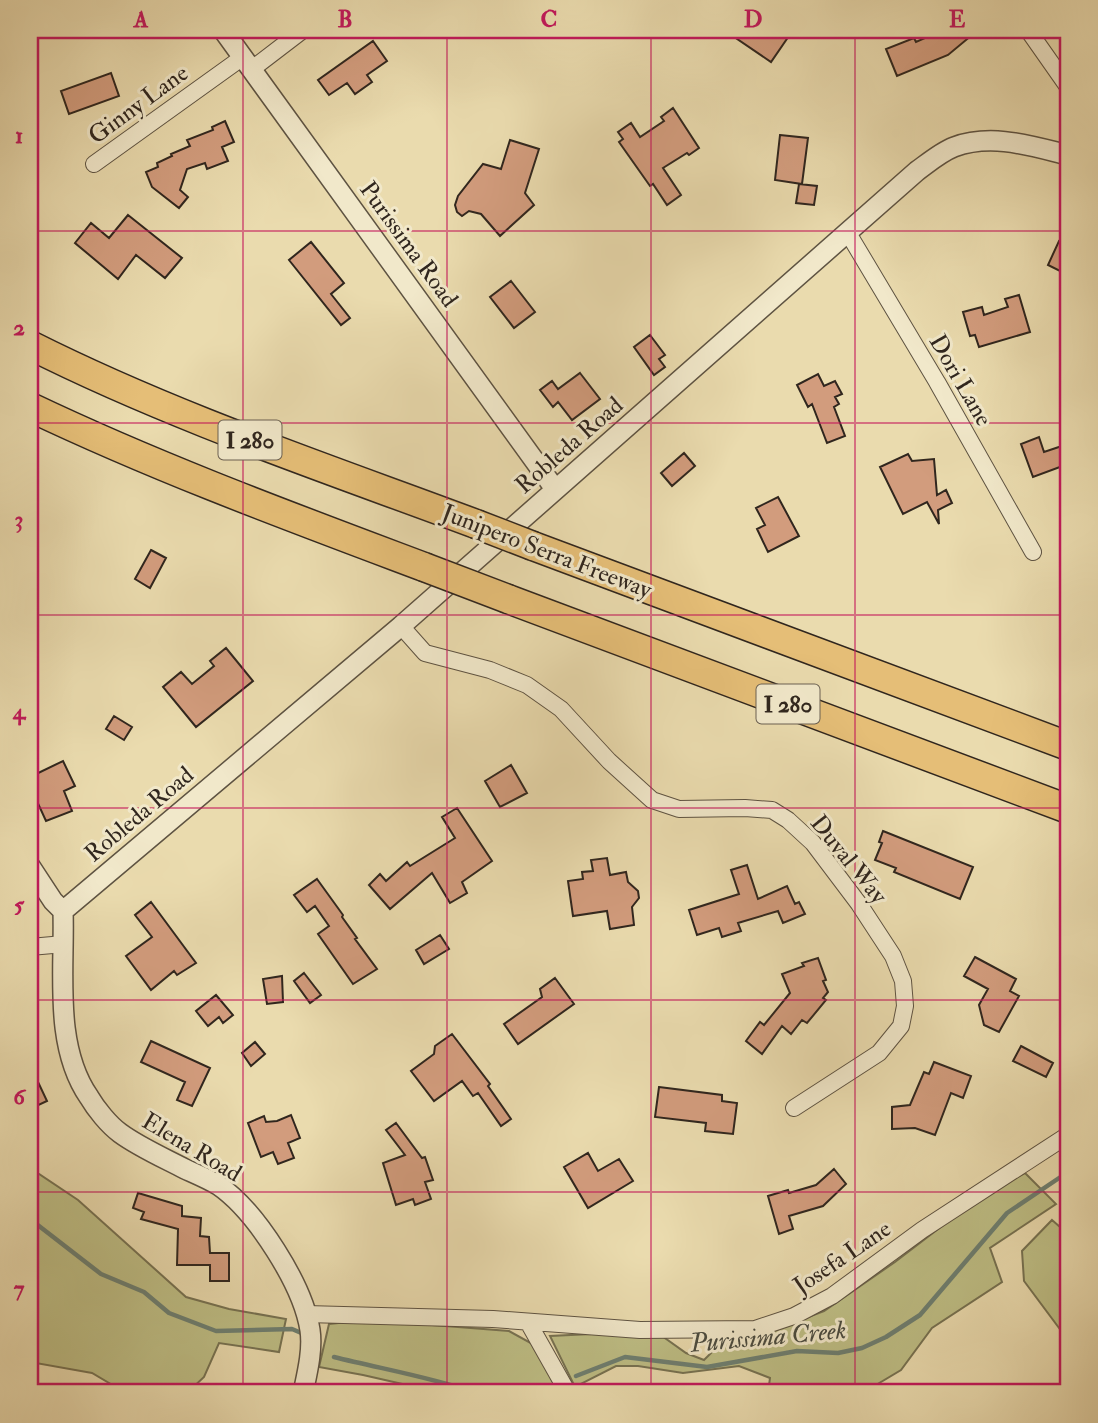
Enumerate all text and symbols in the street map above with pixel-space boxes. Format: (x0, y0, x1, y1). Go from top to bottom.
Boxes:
text: A (133, 5, 149, 34)
text: B (337, 5, 353, 34)
text: C (541, 5, 557, 34)
text: D (744, 5, 762, 34)
text: E (949, 5, 966, 34)
street label: Ginny Lane (82, 58, 194, 151)
text: 1 (15, 121, 23, 150)
street label: Purissima Road (352, 175, 465, 314)
text: 2 (13, 313, 25, 342)
street label: Dori Lane (922, 329, 999, 432)
street label: Robleda Road (509, 390, 630, 501)
road number: I 280 (218, 420, 282, 460)
street label: Junipero Serra Freeway (436, 497, 657, 606)
text: 3 (15, 505, 23, 534)
road number: I 280 (756, 684, 820, 724)
text: 4 (12, 697, 27, 726)
street label: Robleda Road (78, 760, 200, 869)
street label: Duval Way (803, 808, 894, 911)
text: 5 (14, 890, 25, 919)
text: 6 (13, 1082, 27, 1111)
street label: Elena Road (136, 1106, 247, 1189)
street label: Josefa Lane (787, 1213, 897, 1302)
text: 7 (14, 1274, 25, 1303)
water label: Purissima Creek (688, 1314, 848, 1360)

